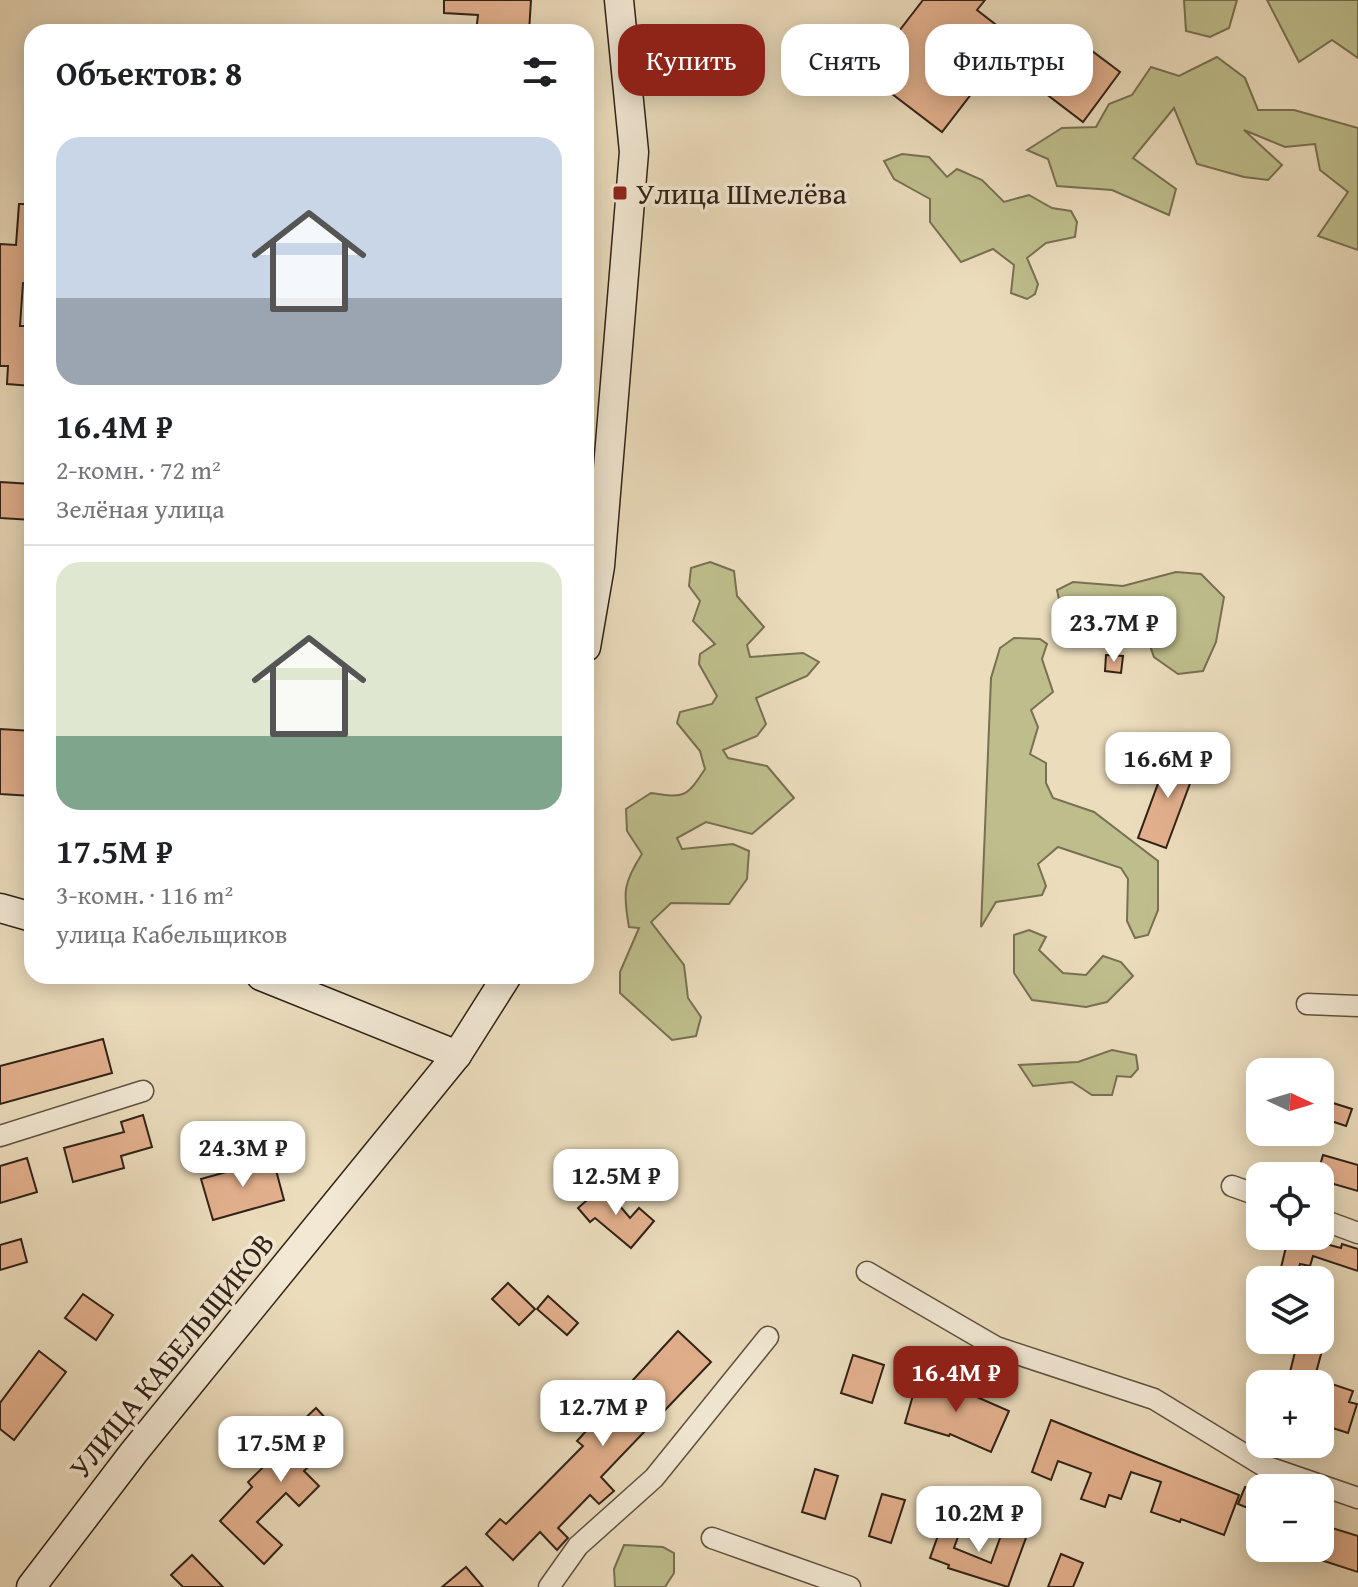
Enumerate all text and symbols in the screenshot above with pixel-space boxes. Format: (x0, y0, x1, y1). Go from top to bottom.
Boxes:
chip: Купить (618, 24, 765, 96)
chip: Снять (781, 24, 909, 96)
chip: Фильтры (925, 24, 1093, 96)
text: Объектов: 8 (56, 48, 242, 97)
icon: filters (518, 50, 562, 94)
place label: Улица Шмелёва (636, 171, 847, 215)
marker: Улица Шмелёва (611, 184, 629, 202)
icon: home (237, 189, 381, 333)
text: 16.4M ₽ (56, 401, 173, 450)
text: 2-комн. · 72 m² (56, 450, 221, 489)
text: Зелёная улица (56, 489, 225, 528)
pin: 23.7M ₽ (1040, 596, 1188, 664)
text: 23.7M ₽ (1069, 602, 1159, 641)
icon: home (237, 614, 381, 758)
pin: 16.6M ₽ (1094, 732, 1242, 800)
text: 16.6M ₽ (1123, 738, 1213, 777)
text: 17.5M ₽ (56, 826, 173, 875)
text: 3-комн. · 116 m² (56, 875, 233, 914)
text: улица Кабельщиков (56, 914, 287, 953)
north arrow (1246, 1058, 1334, 1146)
map controls (1246, 1058, 1334, 1562)
pin: 24.3M ₽ (169, 1121, 317, 1189)
text: 24.3M ₽ (198, 1127, 288, 1166)
pin: 12.5M ₽ (542, 1149, 690, 1217)
text: 12.5M ₽ (571, 1155, 661, 1194)
button: locate (1246, 1162, 1334, 1250)
street label: УЛИЦА КАБЕЛЬЩИКОВ (58, 1222, 284, 1488)
button: layers (1246, 1266, 1334, 1354)
pin: 16.4M ₽ (882, 1346, 1030, 1414)
text: 16.4M ₽ (911, 1352, 1001, 1391)
button: + (1246, 1370, 1334, 1458)
pin: 12.7M ₽ (529, 1380, 677, 1448)
text: 12.7M ₽ (558, 1386, 648, 1425)
pin: 17.5M ₽ (207, 1416, 355, 1484)
text: 17.5M ₽ (236, 1422, 326, 1461)
button: − (1246, 1474, 1334, 1562)
pin: 10.2M ₽ (905, 1486, 1053, 1554)
text: 10.2M ₽ (934, 1492, 1024, 1531)

